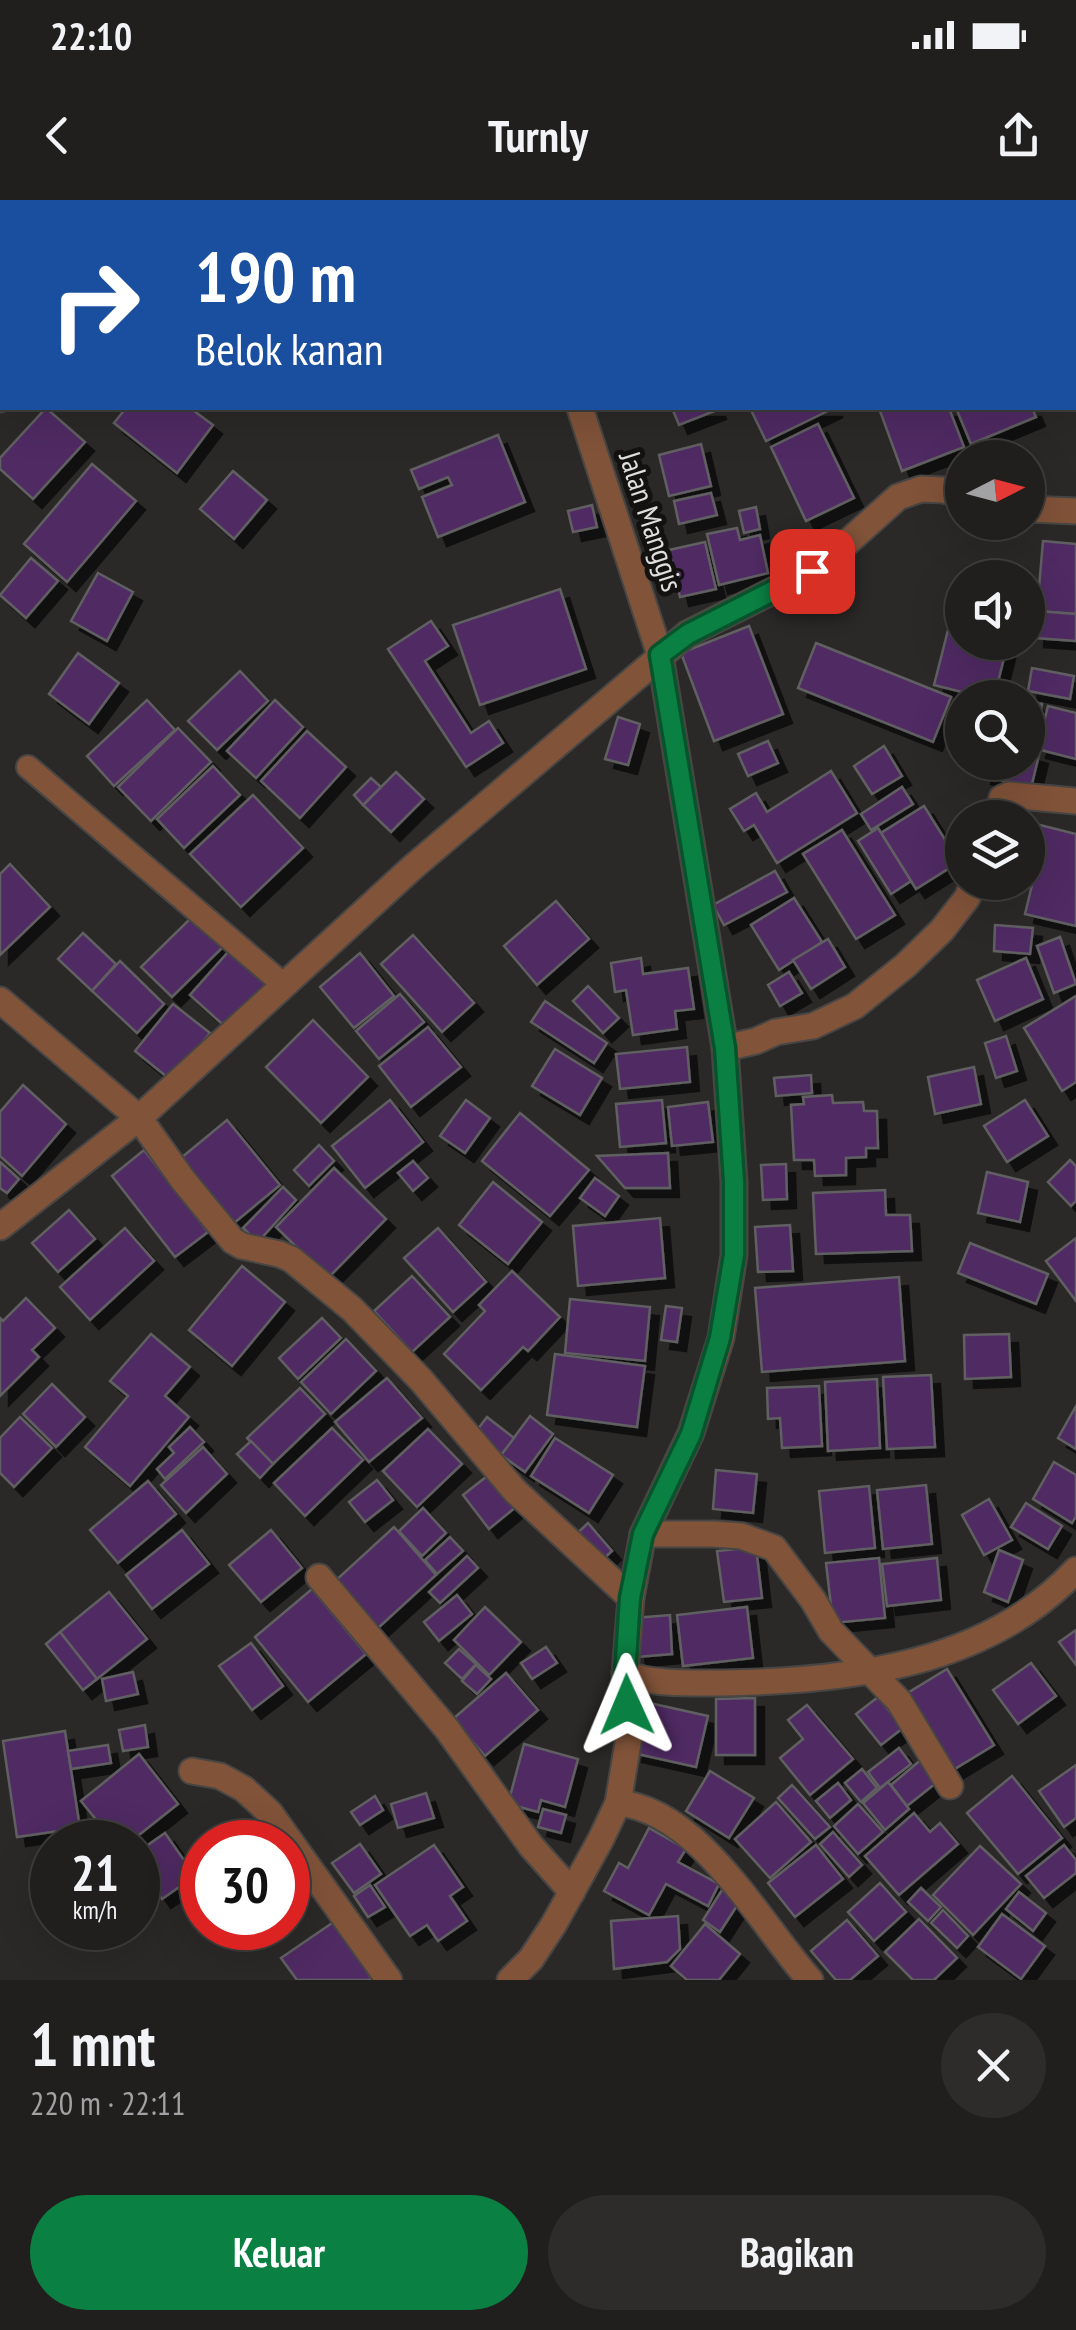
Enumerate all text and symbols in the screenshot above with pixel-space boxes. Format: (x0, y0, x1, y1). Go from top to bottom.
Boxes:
text: 22:10 (50, 11, 132, 60)
text: Turnly (488, 106, 588, 164)
icon: back (30, 108, 85, 163)
icon: share (991, 108, 1046, 163)
text: 190 m (195, 231, 356, 321)
icon: right (30, 240, 160, 370)
text: Belok kanan (195, 319, 384, 377)
north arrow (945, 440, 1045, 540)
map controls (945, 440, 1045, 900)
street label: Jalan Manggis (611, 445, 693, 596)
pin (770, 529, 855, 614)
icon: arrive (785, 544, 840, 599)
button: sound (945, 560, 1045, 660)
button: search (945, 680, 1045, 780)
button: layers (945, 800, 1045, 900)
position arrow (575, 1653, 679, 1757)
speed limit sign: 30 (180, 1820, 310, 1950)
text: 21 (71, 1840, 119, 1905)
text: km/h (73, 1894, 117, 1926)
text: 1 mnt (30, 2005, 155, 2083)
button: close (941, 2013, 1046, 2118)
text: 220 m · 22:11 (30, 2082, 185, 2124)
button: Keluar (30, 2195, 528, 2310)
button: Bagikan (548, 2195, 1046, 2310)

